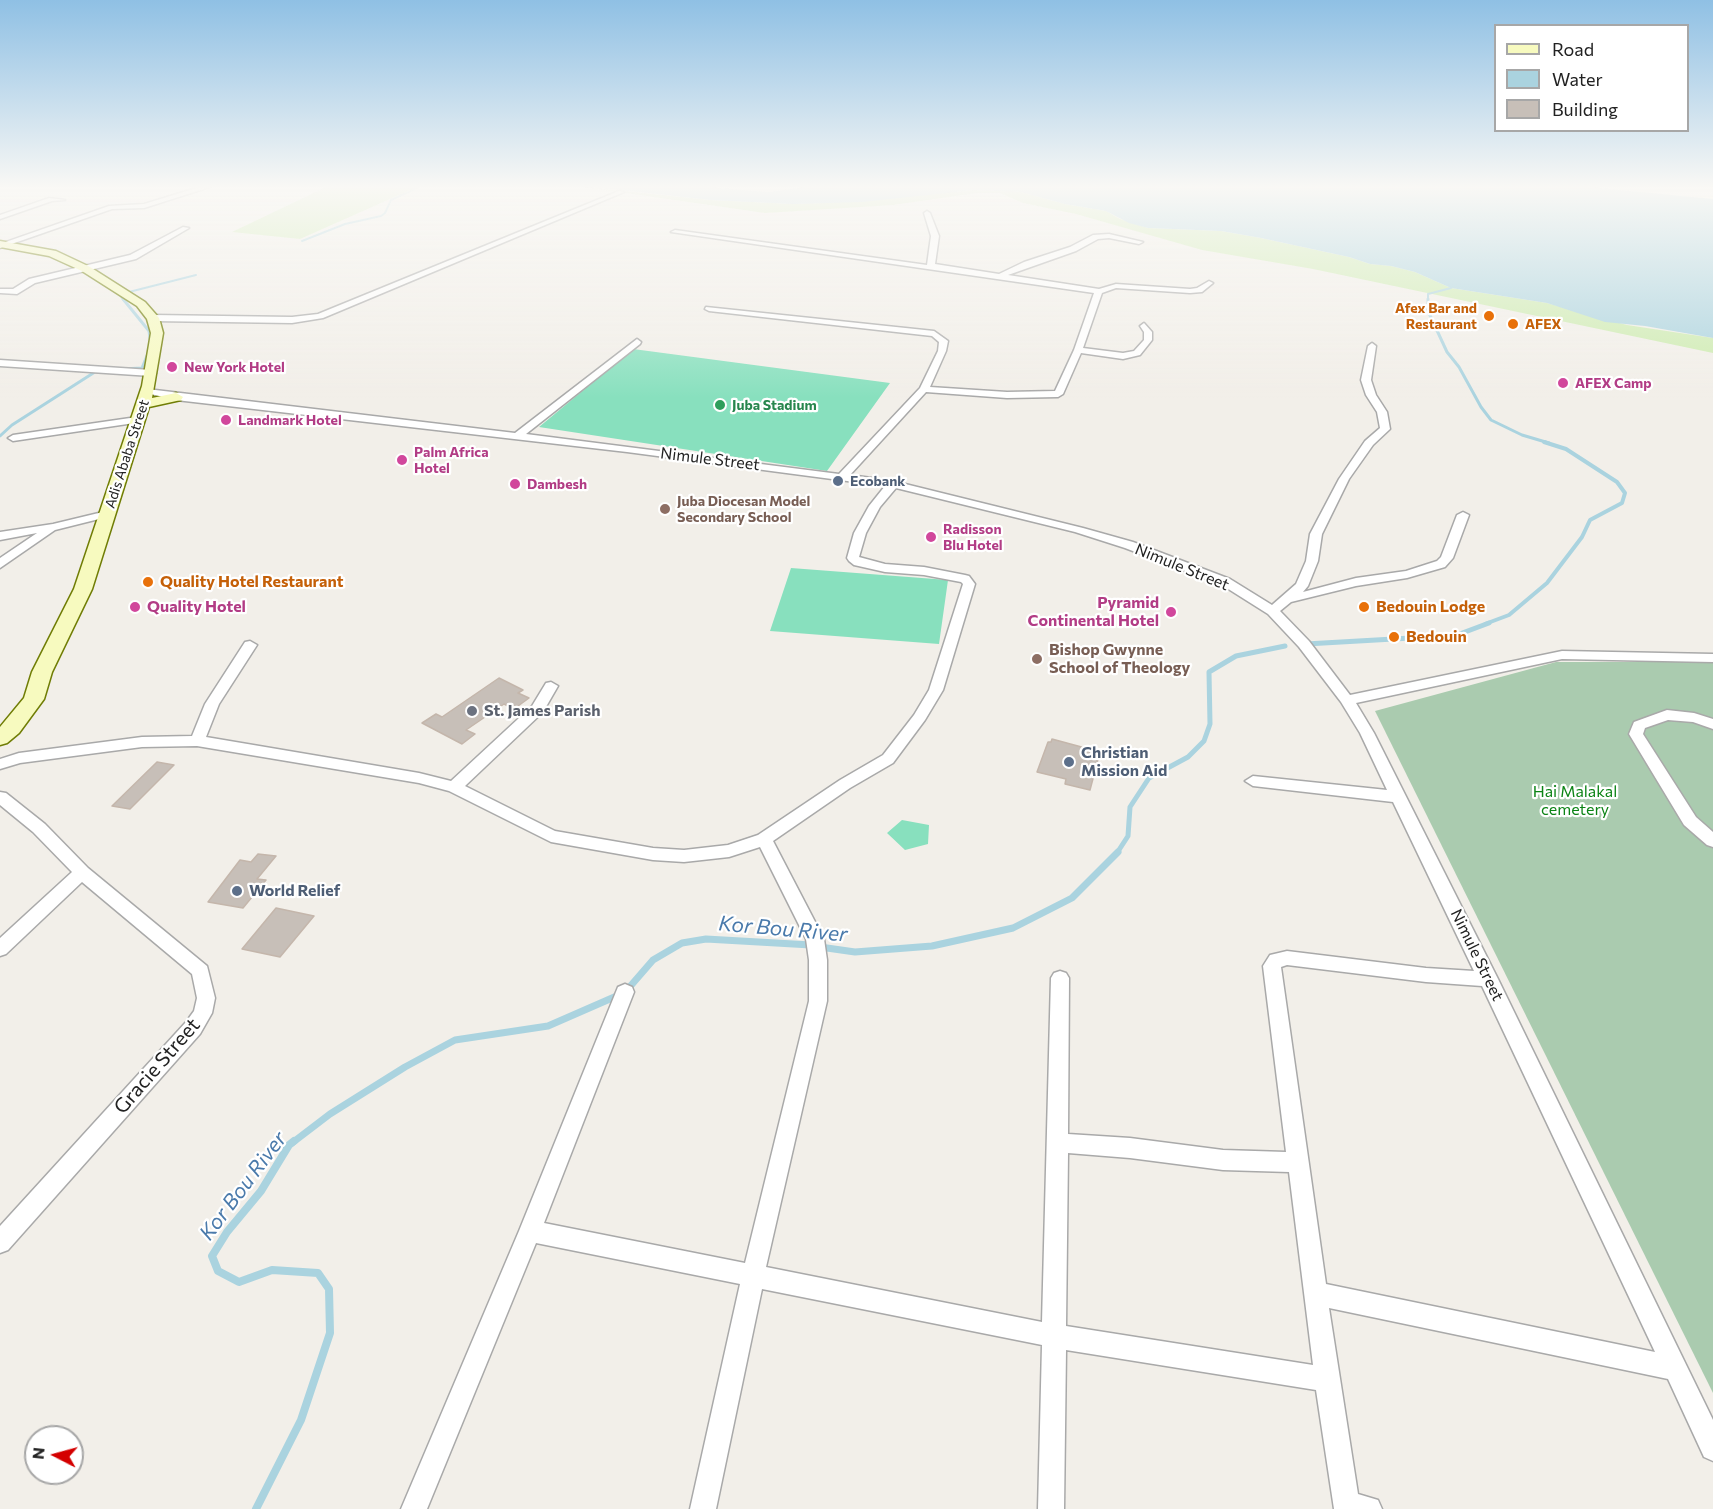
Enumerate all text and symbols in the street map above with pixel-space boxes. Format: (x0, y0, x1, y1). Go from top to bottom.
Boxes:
legend (1494, 24, 1689, 132)
text: Road (1552, 38, 1594, 60)
text: Water (1552, 68, 1603, 90)
text: Building (1552, 98, 1618, 120)
place label: Afex Bar and Restaurant (1395, 300, 1477, 332)
marker: Afex Bar and Restaurant (1482, 309, 1496, 323)
place label: AFEX (1525, 316, 1561, 332)
marker: AFEX (1506, 317, 1520, 331)
place label: New York Hotel (184, 359, 285, 375)
marker: New York Hotel (165, 360, 179, 374)
place label: AFEX Camp (1575, 375, 1652, 391)
marker: AFEX Camp (1556, 376, 1570, 390)
place label: Juba Stadium (732, 397, 817, 413)
street label: Adis Ababa Street (102, 398, 152, 510)
marker: Juba Stadium (713, 398, 727, 412)
place label: Landmark Hotel (238, 412, 342, 428)
marker: Landmark Hotel (219, 413, 233, 427)
street label: Nimule Street (659, 443, 761, 475)
place label: Palm Africa Hotel (414, 444, 489, 476)
marker: Palm Africa Hotel (395, 453, 409, 467)
place label: Ecobank (850, 473, 905, 489)
marker: Ecobank (831, 474, 845, 488)
place label: Dambesh (527, 476, 587, 492)
marker: Dambesh (508, 477, 522, 491)
place label: Juba Diocesan Model Secondary School (677, 493, 810, 526)
marker: Juba Diocesan Model Secondary School (658, 502, 672, 516)
place label: Radisson Blu Hotel (943, 521, 1003, 554)
marker: Radisson Blu Hotel (924, 530, 938, 544)
street label: Nimule Street (1132, 539, 1232, 595)
place label: Quality Hotel Restaurant (160, 572, 344, 592)
marker: Quality Hotel Restaurant (141, 575, 155, 589)
place label: Pyramid Continental Hotel (1028, 593, 1159, 631)
place label: Quality Hotel (147, 597, 246, 617)
place label: Bedouin Lodge (1376, 597, 1485, 617)
marker: Quality Hotel (128, 600, 142, 614)
marker: Bedouin Lodge (1357, 600, 1371, 614)
marker: Pyramid Continental Hotel (1164, 605, 1178, 619)
place label: Bedouin (1406, 627, 1467, 647)
marker: Bedouin (1387, 630, 1401, 644)
place label: Bishop Gwynne School of Theology (1049, 640, 1190, 678)
marker: Bishop Gwynne School of Theology (1030, 652, 1044, 666)
place label: St. James Parish (484, 701, 601, 721)
marker: St. James Parish (465, 704, 479, 718)
place label: Christian Mission Aid (1081, 743, 1167, 781)
marker: Christian Mission Aid (1062, 755, 1076, 769)
park label: Hai Malakal cemetery (1533, 782, 1617, 820)
place label: World Relief (249, 881, 340, 901)
marker: World Relief (230, 884, 244, 898)
street label: Nimule Street (1446, 906, 1508, 1004)
water label: Kor Bou River (717, 911, 849, 947)
street label: Gracie Street (109, 1013, 205, 1119)
water label: Kor Bou River (194, 1127, 292, 1245)
north arrow (24, 1425, 84, 1485)
text: N (28, 1446, 48, 1460)

